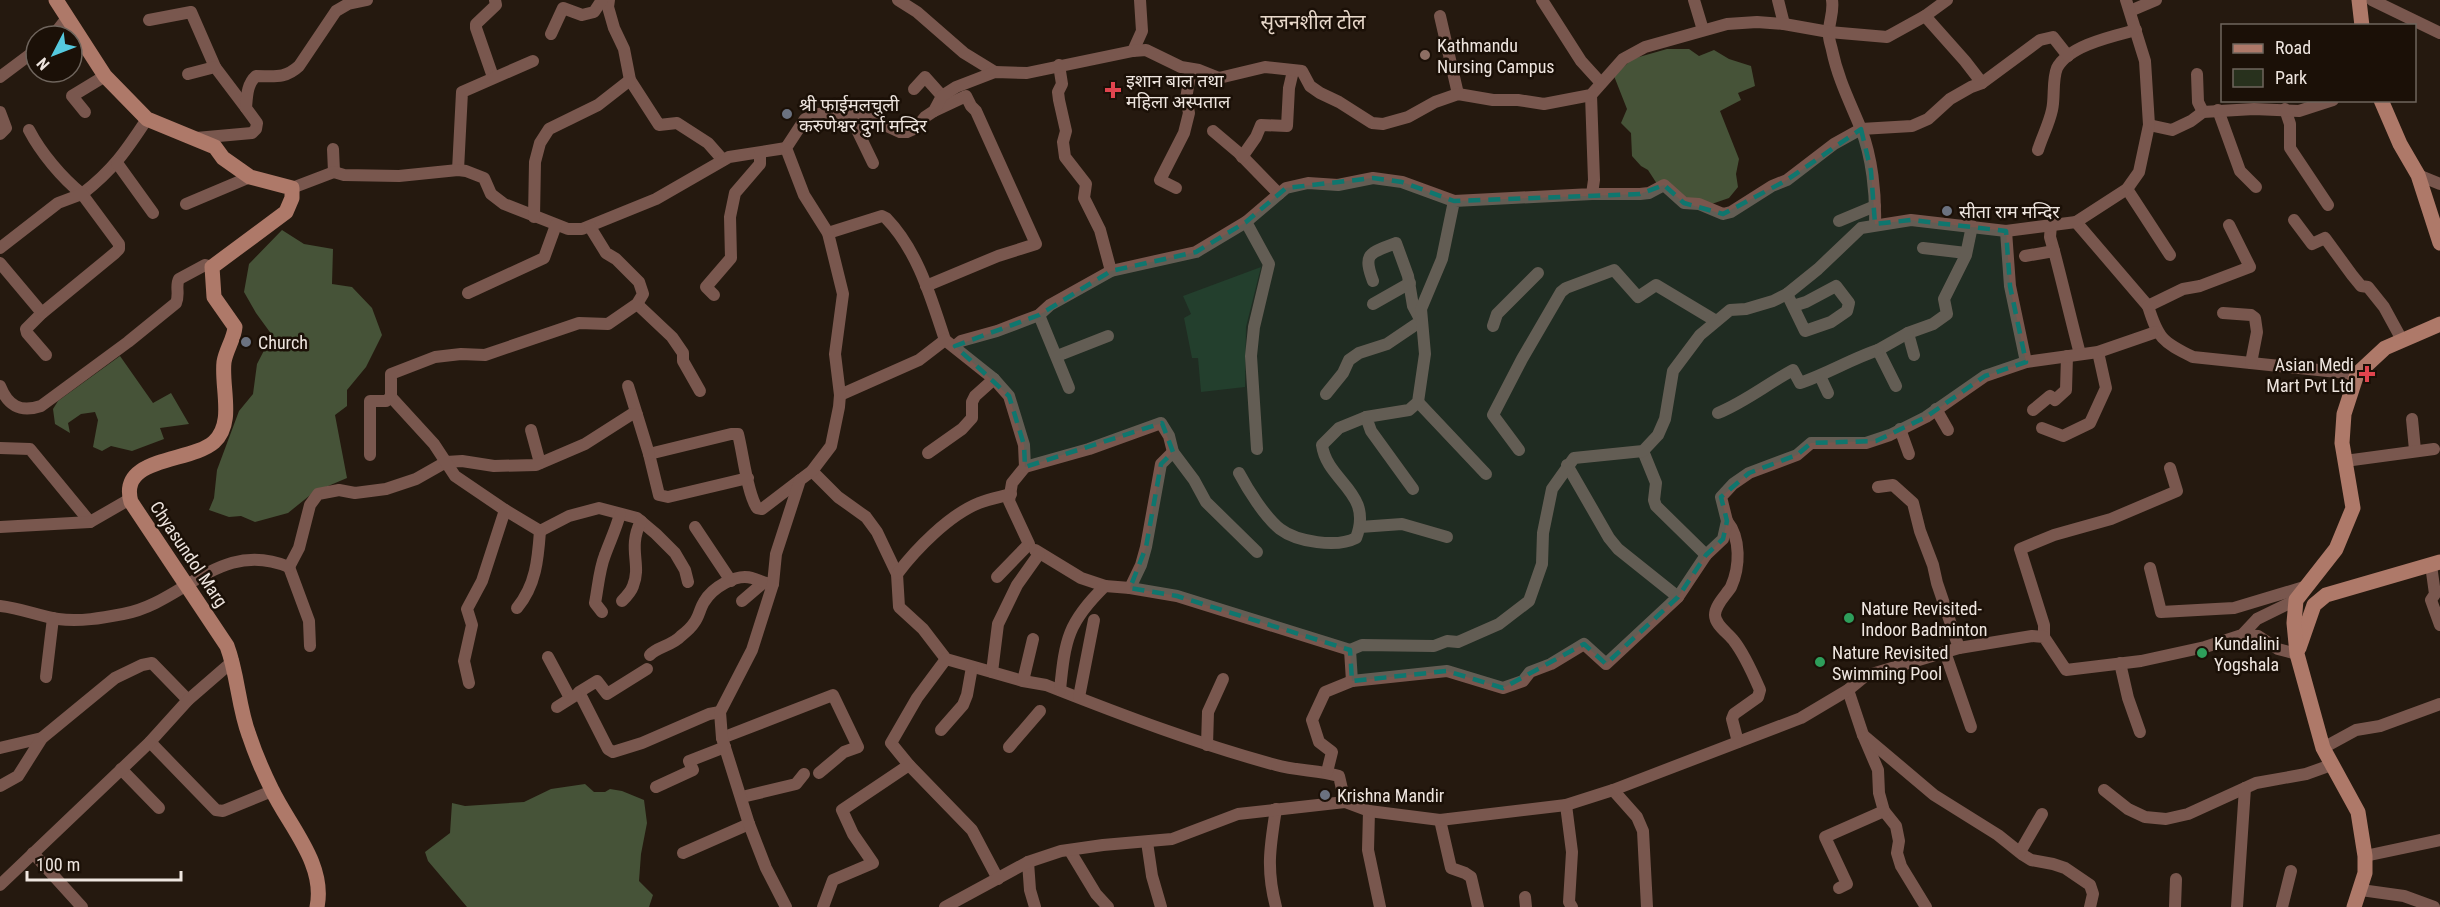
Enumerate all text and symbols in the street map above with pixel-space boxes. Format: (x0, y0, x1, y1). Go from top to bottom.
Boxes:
district label: सृजनशील टोल (1260, 10, 1366, 35)
north arrow (24, 24, 84, 84)
legend (2221, 24, 2416, 102)
place label: Kathmandu Nursing Campus (1437, 35, 1555, 77)
text: Road (2275, 37, 2311, 58)
marker: Kathmandu Nursing Campus (1418, 48, 1432, 62)
text: N (33, 54, 54, 74)
text: Park (2275, 67, 2307, 88)
place label: इशान बाल तथा महिला अस्पताल (1126, 70, 1231, 112)
marker: इशान बाल तथा महिला अस्पताल (1104, 81, 1122, 99)
place label: श्री फाईमलचुली करुणेश्वर दुर्गा मन्दिर (799, 94, 928, 138)
marker: श्री फाईमलचुली करुणेश्वर दुर्गा मन्दिर (780, 107, 794, 121)
place label: सीता राम मन्दिर (1959, 201, 2060, 222)
marker: सीता राम मन्दिर (1940, 204, 1954, 218)
place label: Church (258, 332, 308, 353)
marker: Church (239, 335, 253, 349)
place label: Asian Medi Mart Pvt Ltd (2266, 354, 2354, 396)
marker: Asian Medi Mart Pvt Ltd (2358, 365, 2376, 383)
street label: Chyasundol Marg (146, 497, 232, 611)
place label: Nature Revisited- Indoor Badminton (1861, 598, 1988, 640)
marker: Nature Revisited- Indoor Badminton (1842, 611, 1856, 625)
place label: Kundalini Yogshala (2214, 633, 2280, 675)
place label: Nature Revisited Swimming Pool (1832, 642, 1948, 684)
marker: Kundalini Yogshala (2195, 646, 2209, 660)
marker: Nature Revisited Swimming Pool (1813, 655, 1827, 669)
place label: Krishna Mandir (1337, 785, 1445, 806)
marker: Krishna Mandir (1318, 788, 1332, 802)
scale bar (27, 844, 182, 882)
text: 100 m (36, 854, 80, 875)

